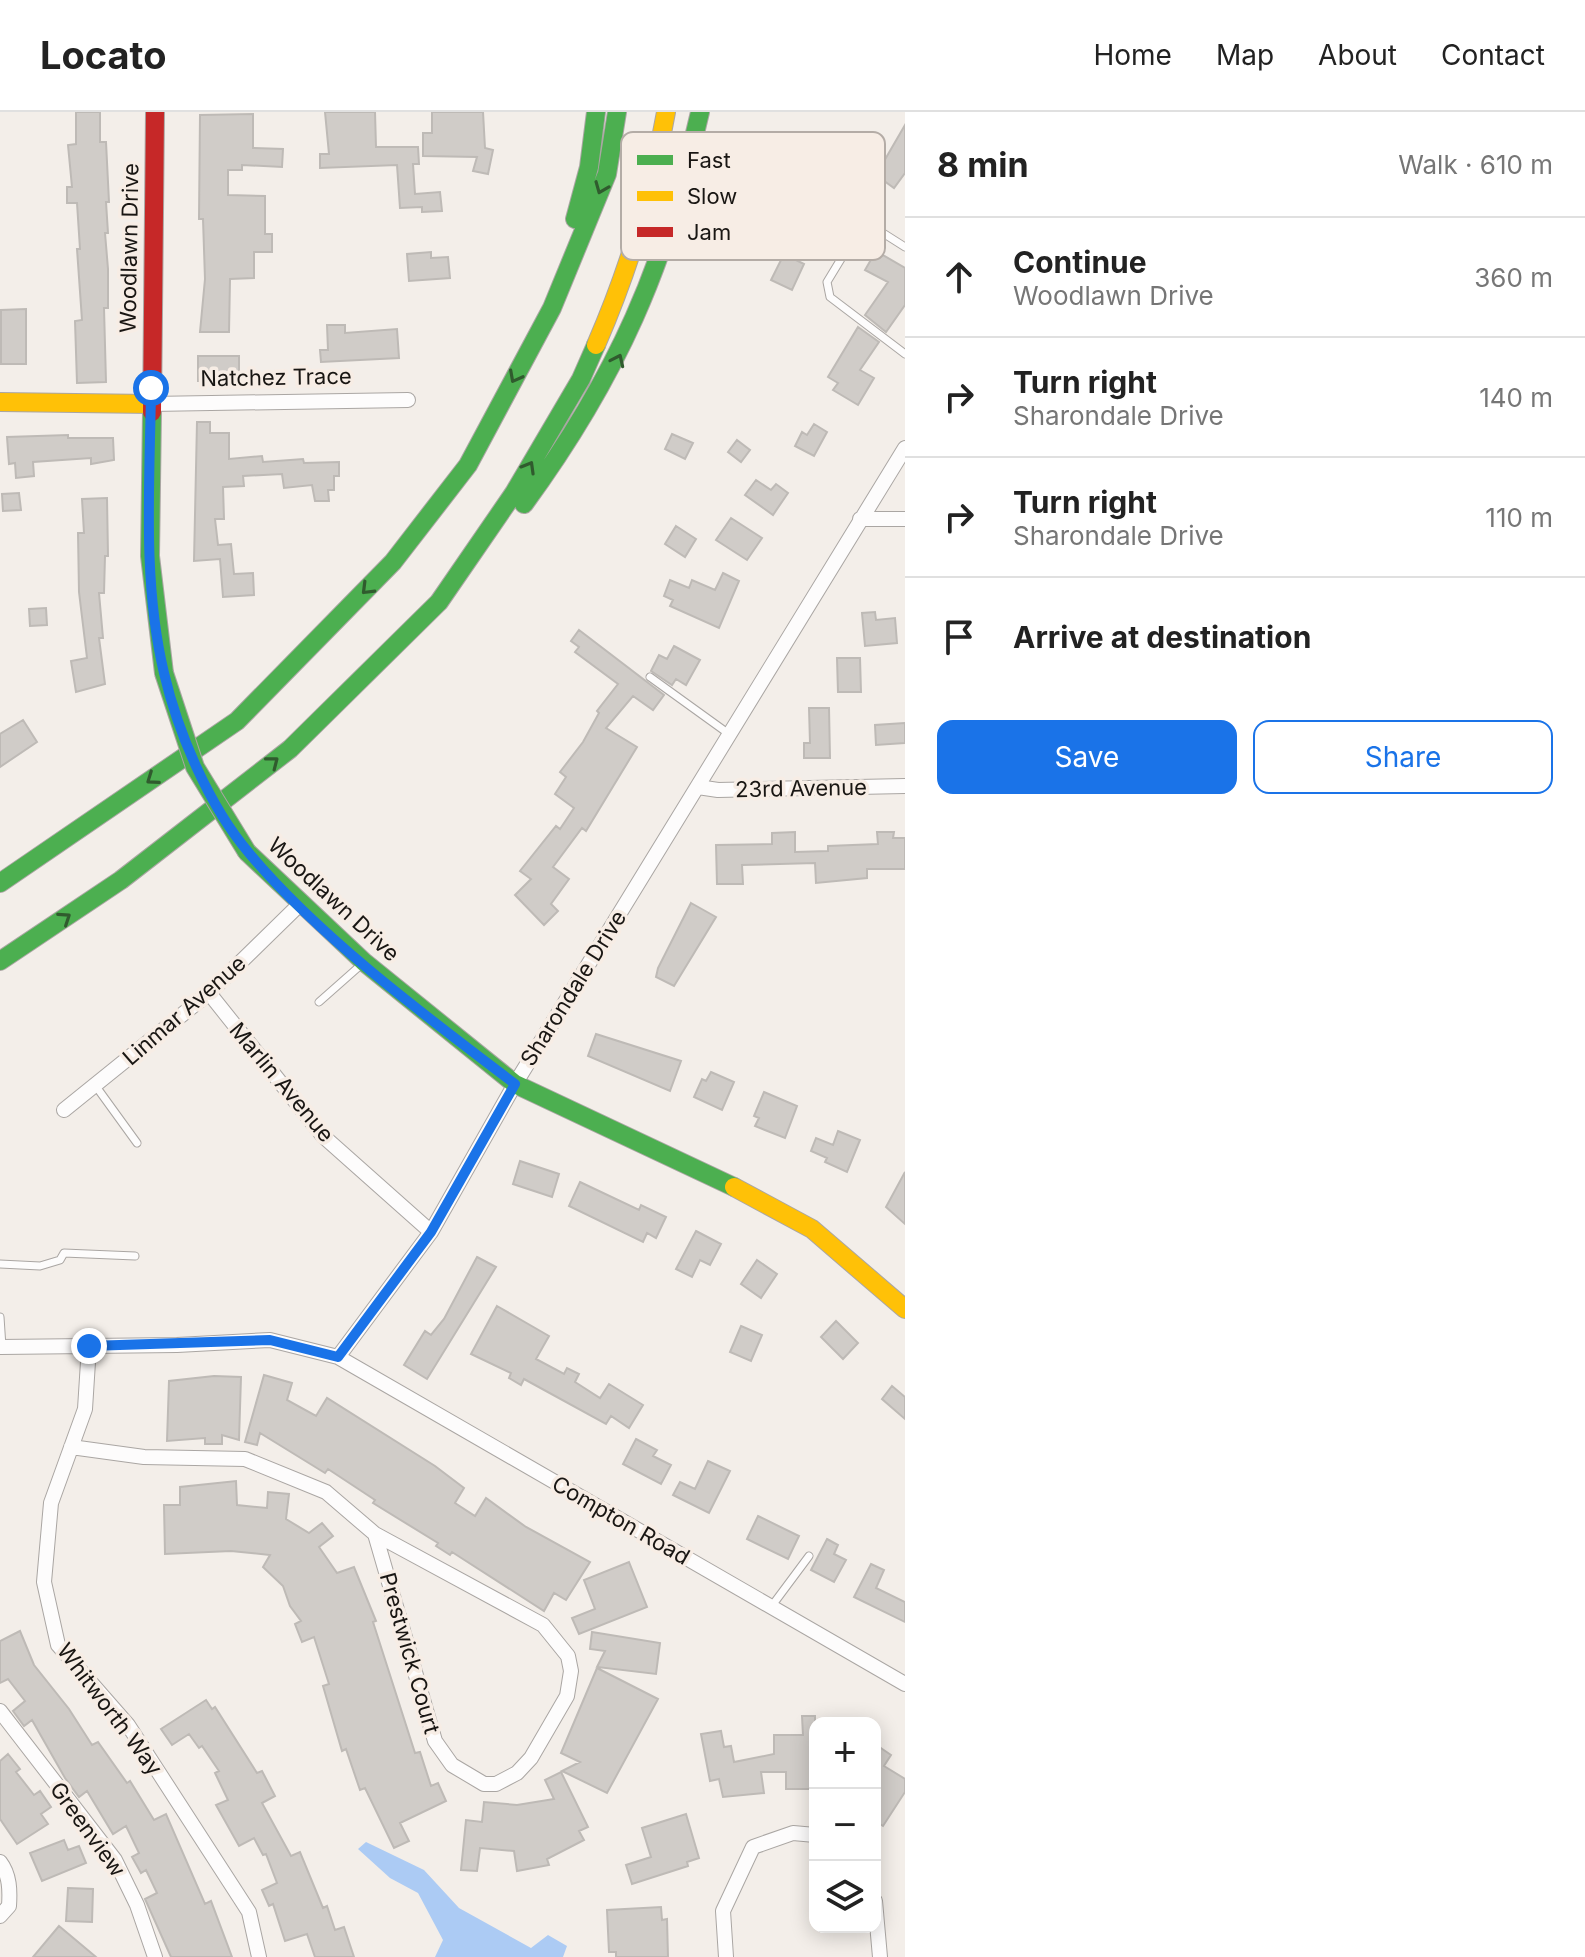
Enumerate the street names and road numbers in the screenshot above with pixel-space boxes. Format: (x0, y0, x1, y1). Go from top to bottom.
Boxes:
street label: Woodlawn Drive (115, 163, 143, 333)
street label: Natchez Trace (200, 363, 352, 391)
street label: 23rd Avenue (735, 774, 867, 802)
street label: Woodlawn Drive (263, 832, 405, 966)
street label: Sharondale Drive (515, 905, 631, 1071)
street label: Linmar Avenue (117, 950, 251, 1070)
street label: Marlin Avenue (224, 1017, 340, 1147)
street label: Compton Road (548, 1470, 694, 1570)
street label: Prestwick Court (375, 1570, 445, 1736)
street label: Whitworth Way (52, 1638, 168, 1780)
street label: Greenview (45, 1777, 131, 1881)

